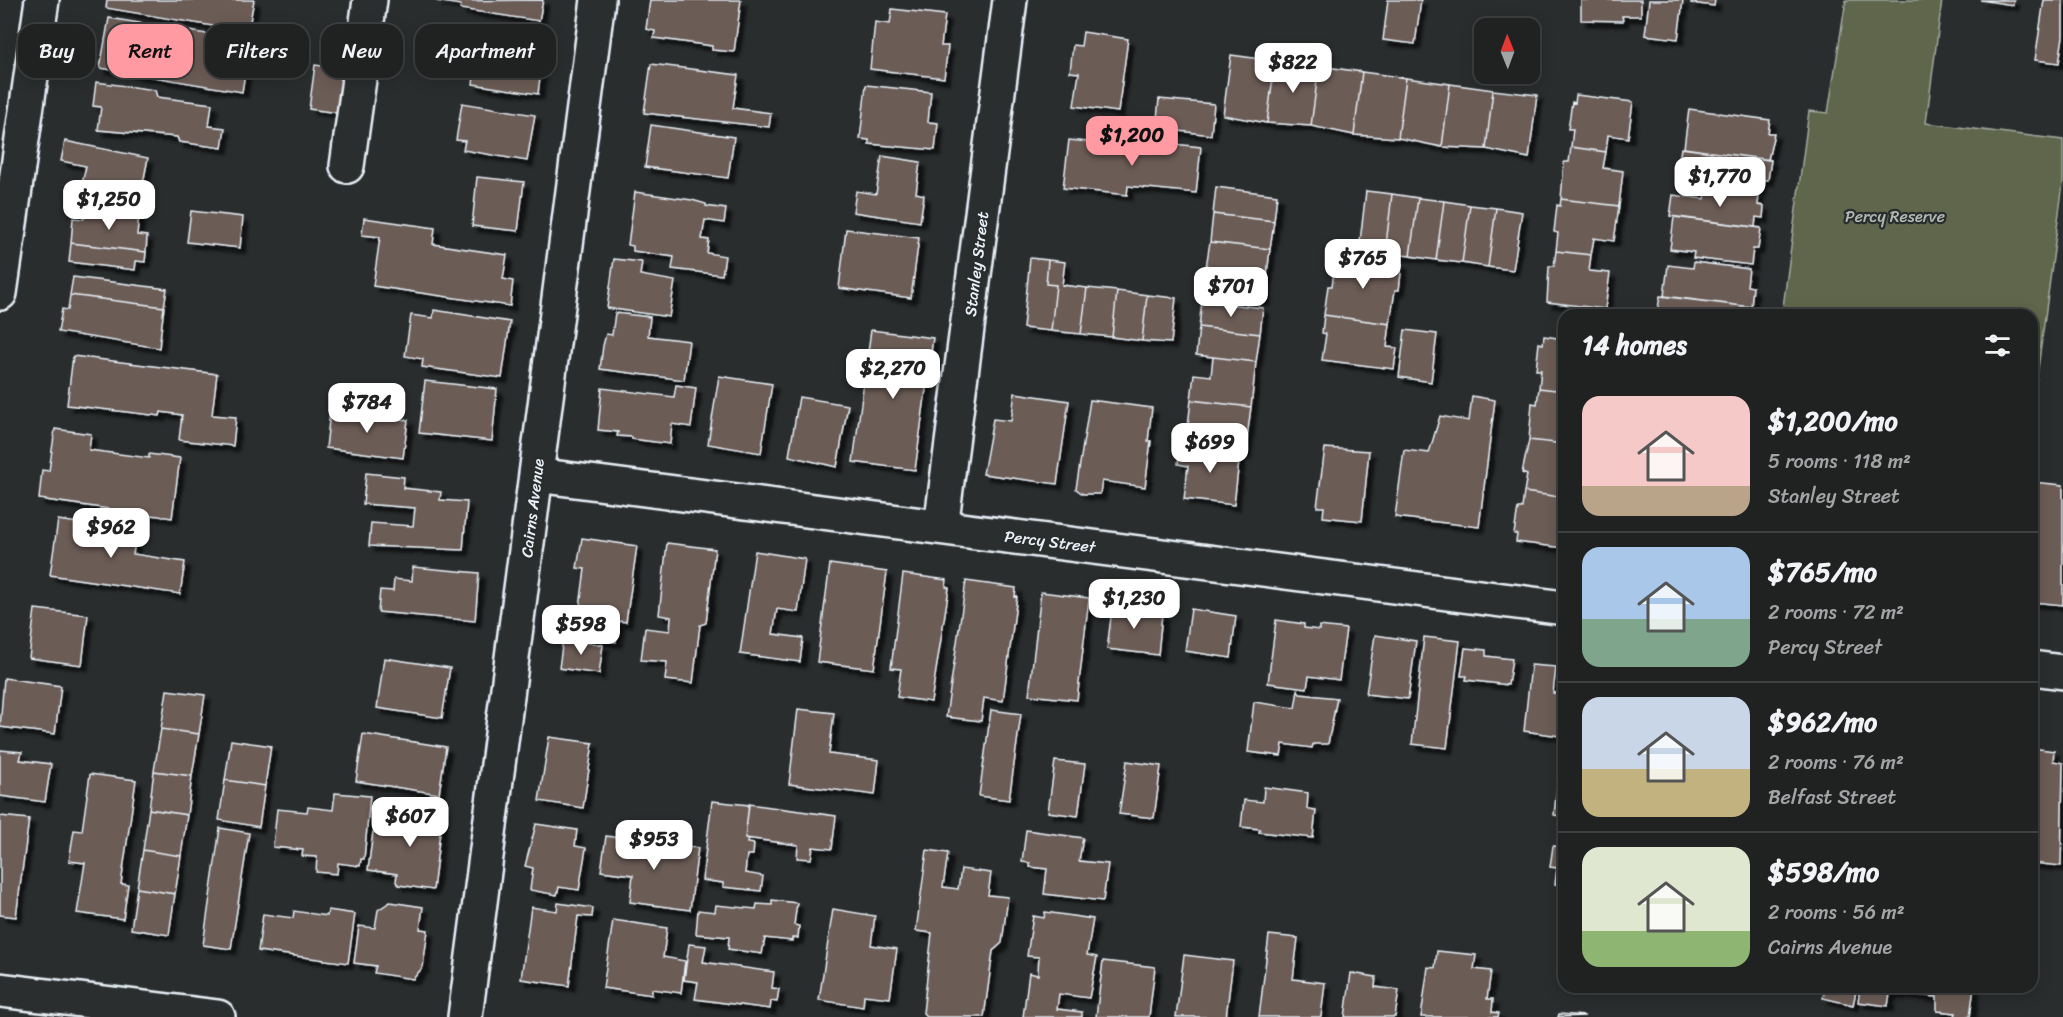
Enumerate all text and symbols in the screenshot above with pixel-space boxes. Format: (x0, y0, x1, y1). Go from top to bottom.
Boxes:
north arrow (1474, 18, 1540, 84)
map controls (1474, 18, 1540, 84)
chip: Buy (18, 24, 95, 78)
chip: Rent (107, 24, 193, 78)
chip: Filters (205, 24, 309, 78)
chip: New (321, 24, 403, 78)
chip: Apartment (415, 24, 556, 78)
pin: $822 (1257, 43, 1329, 94)
text: $822 (1269, 45, 1317, 80)
pin: $1,200 (1083, 116, 1181, 167)
text: $1,200 (1100, 118, 1164, 153)
pin: $1,770 (1671, 157, 1769, 208)
text: $1,770 (1689, 159, 1751, 194)
pin: $1,250 (60, 180, 158, 231)
text: $1,250 (77, 182, 141, 217)
park label: Percy Reserve (1845, 202, 1945, 231)
street label: Stanley Street (956, 210, 997, 318)
pin: $765 (1327, 239, 1399, 290)
text: $765 (1339, 241, 1387, 276)
pin: $701 (1195, 267, 1267, 318)
text: $701 (1208, 269, 1254, 304)
text: 14 homes (1582, 322, 1687, 368)
icon: filters (1981, 329, 2014, 362)
pin: $2,270 (844, 349, 942, 400)
text: $2,270 (860, 351, 926, 386)
pin: $784 (331, 383, 403, 434)
text: $784 (342, 385, 392, 420)
text: $1,200/mo (1768, 398, 1898, 444)
icon: home (1630, 420, 1702, 492)
pin: $699 (1174, 423, 1246, 474)
text: $699 (1185, 425, 1235, 460)
text: 5 rooms · 118 m² (1768, 444, 1911, 479)
street label: Cairns Avenue (512, 457, 553, 559)
text: Stanley Street (1768, 479, 1900, 514)
pin: $962 (75, 508, 147, 559)
text: $962 (87, 510, 135, 545)
street label: Percy Street (1003, 522, 1098, 562)
text: $765/mo (1768, 549, 1877, 595)
icon: home (1630, 571, 1702, 643)
pin: $1,230 (1085, 579, 1183, 630)
text: $1,230 (1103, 581, 1165, 616)
text: 2 rooms · 72 m² (1768, 595, 1904, 630)
pin: $598 (545, 605, 617, 656)
text: $598 (556, 607, 606, 642)
text: Percy Street (1768, 630, 1882, 665)
text: $962/mo (1768, 699, 1877, 745)
icon: home (1630, 721, 1702, 793)
text: 2 rooms · 76 m² (1768, 745, 1904, 780)
text: Belfast Street (1768, 780, 1896, 815)
pin: $607 (374, 797, 446, 848)
text: $607 (386, 799, 434, 834)
pin: $953 (618, 820, 690, 871)
text: $953 (630, 822, 678, 857)
text: $598/mo (1768, 849, 1879, 895)
icon: home (1630, 871, 1702, 943)
text: 2 rooms · 56 m² (1768, 895, 1905, 930)
text: Cairns Avenue (1768, 930, 1892, 965)

